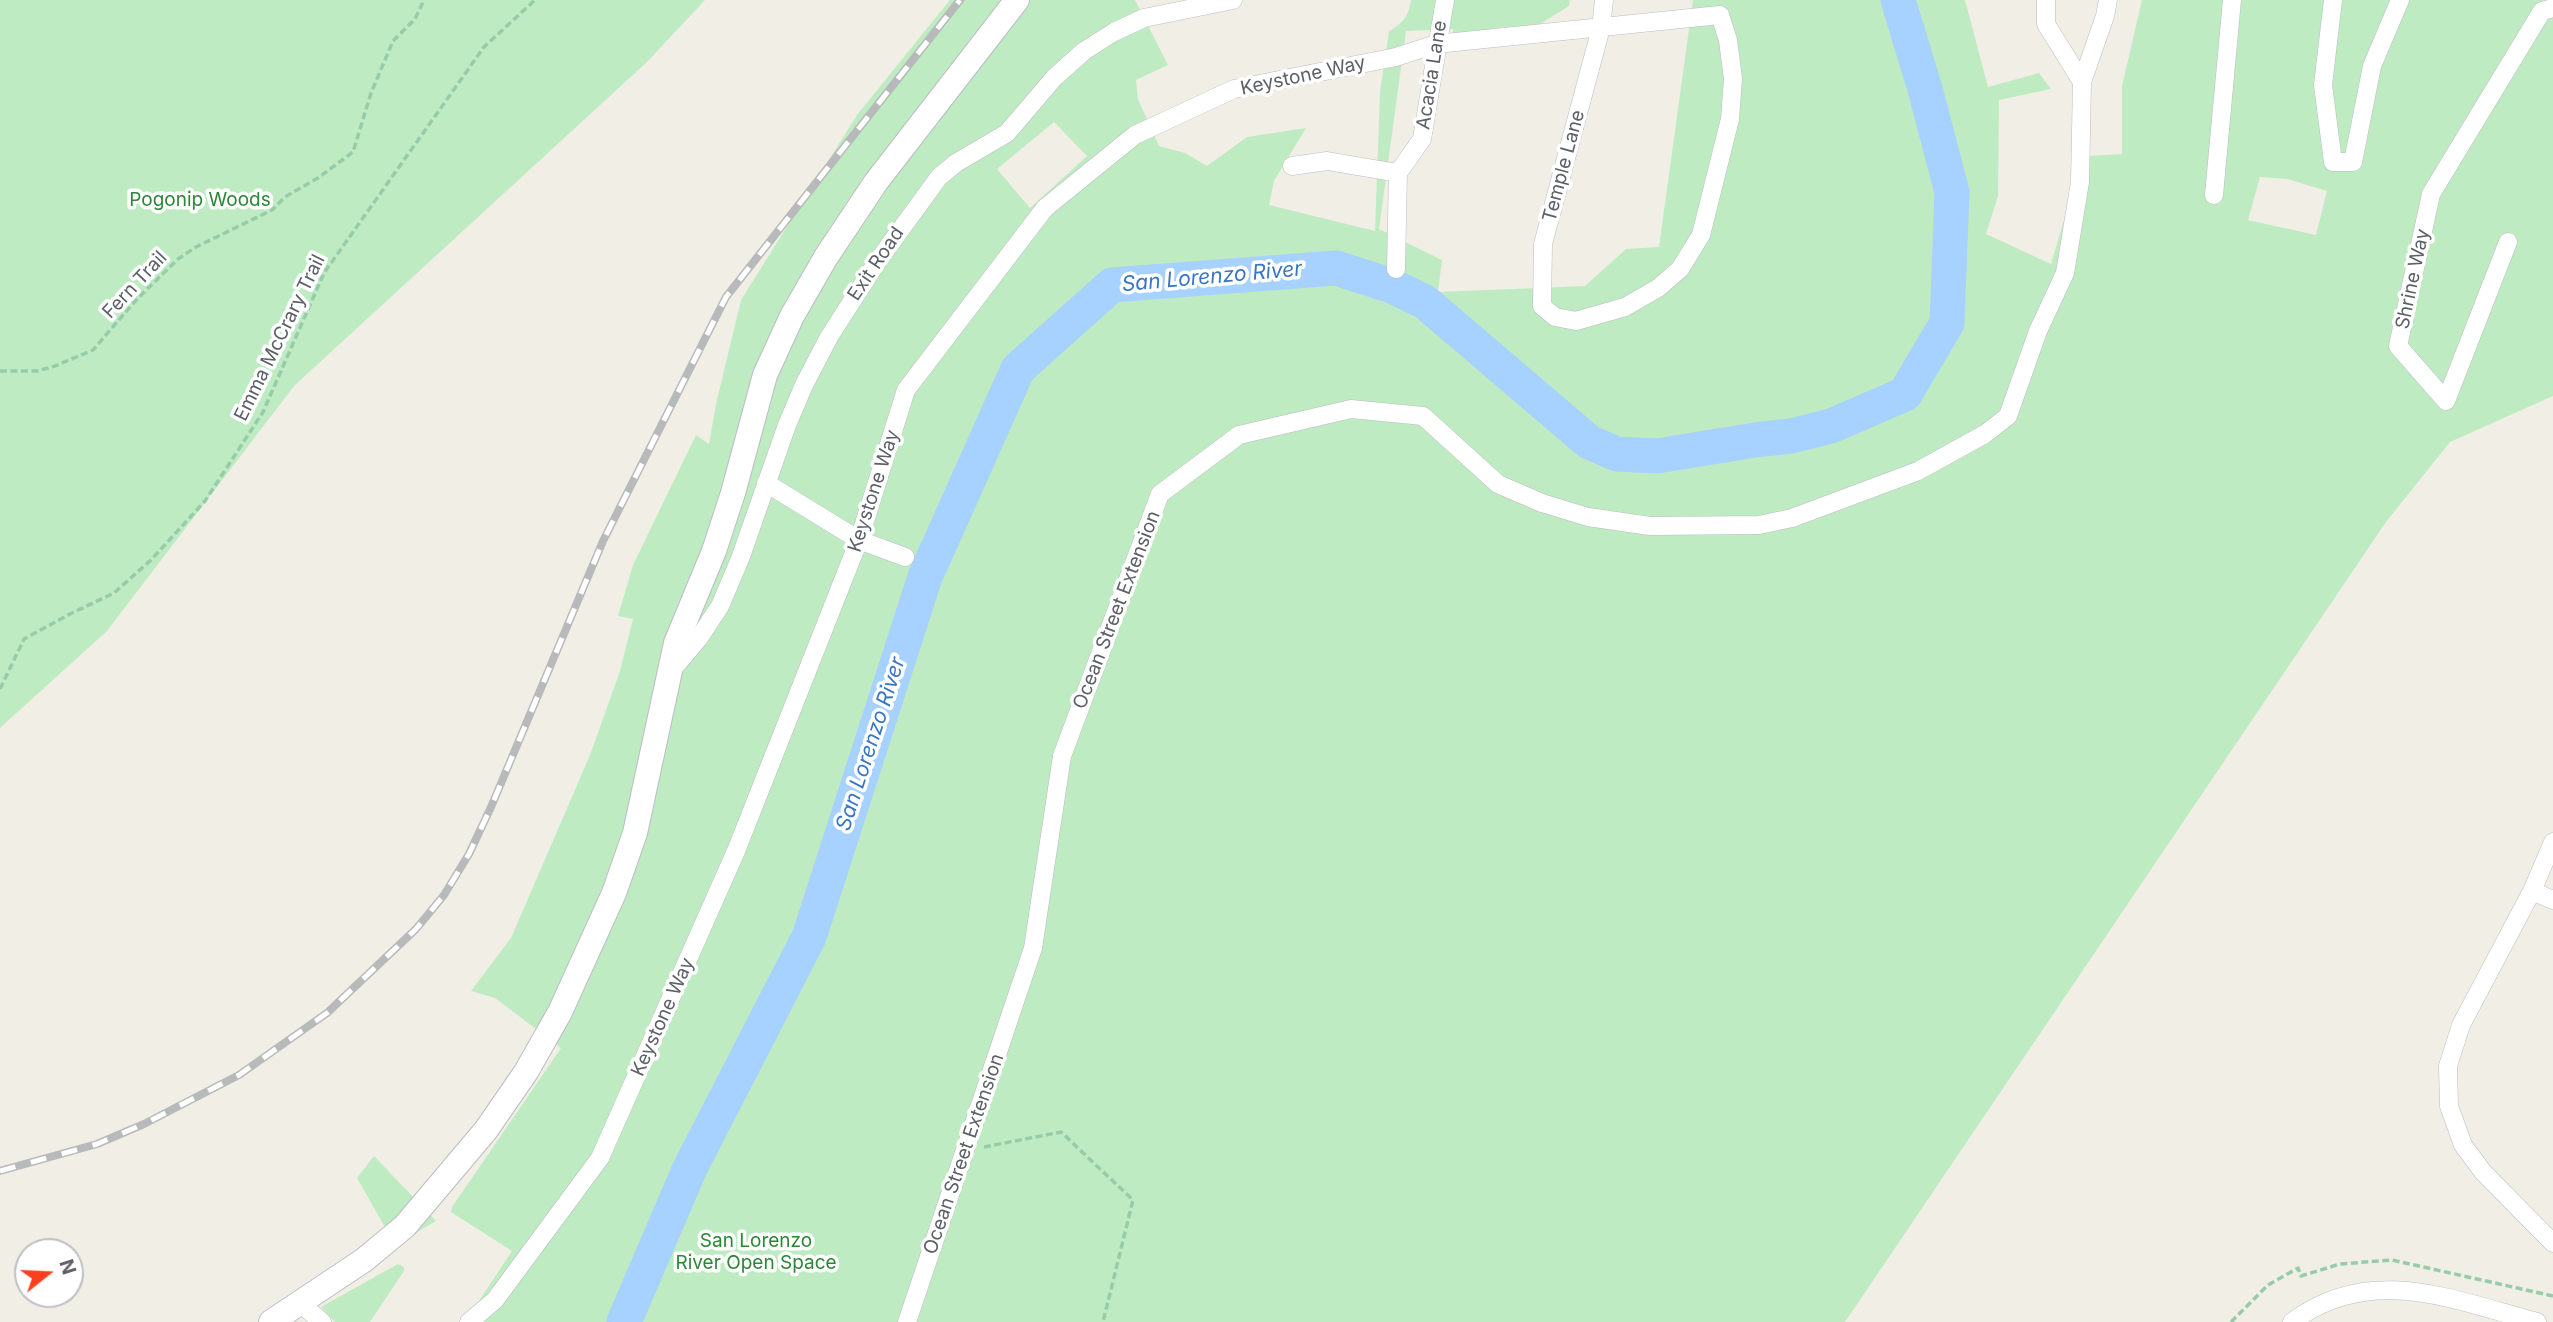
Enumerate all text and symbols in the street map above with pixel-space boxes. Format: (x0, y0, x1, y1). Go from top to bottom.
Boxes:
street label: Acacia Lane (1412, 19, 1452, 131)
street label: Keystone Way (1238, 52, 1368, 100)
street label: Temple Lane (1538, 108, 1590, 224)
park label: Pogonip Woods (129, 189, 271, 211)
street label: Exit Road (843, 223, 909, 305)
street label: Shrine Way (2391, 227, 2435, 331)
street label: Fern Trail (98, 247, 172, 323)
street label: Emma McCrary Trail (230, 251, 330, 425)
water label: San Lorenzo River (1121, 257, 1303, 297)
street label: Keystone Way (843, 427, 905, 555)
street label: Ocean Street Extension (1069, 508, 1165, 712)
water label: San Lorenzo River (831, 654, 911, 834)
street label: Keystone Way (627, 954, 699, 1080)
street label: Ocean Street Extension (919, 1051, 1009, 1257)
park label: San Lorenzo River Open Space (675, 1230, 837, 1274)
north arrow (14, 1238, 84, 1308)
text: N (54, 1257, 81, 1277)

